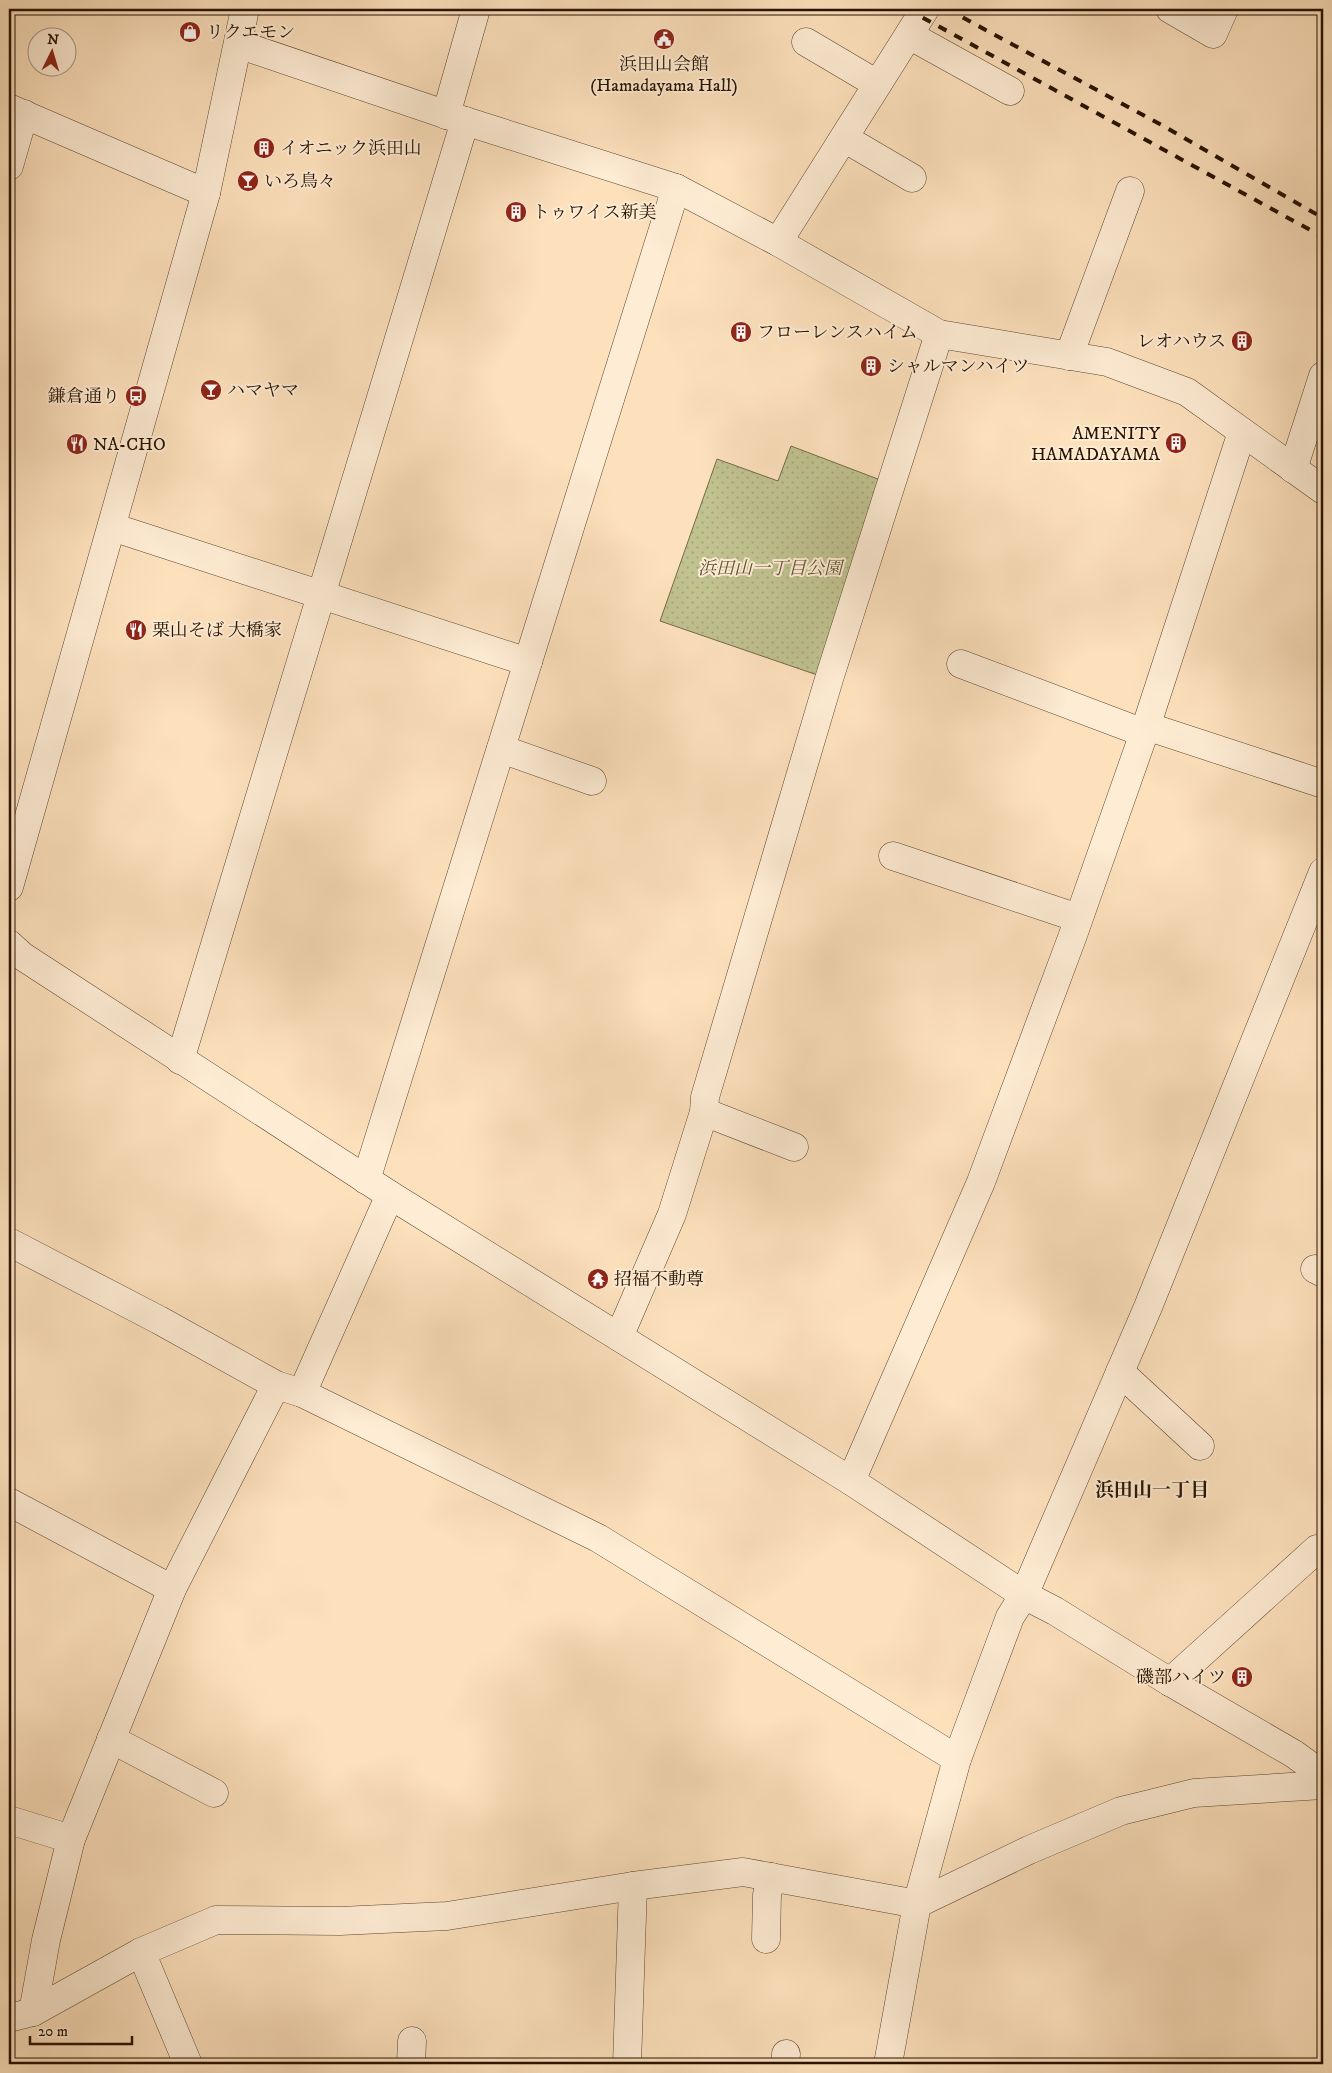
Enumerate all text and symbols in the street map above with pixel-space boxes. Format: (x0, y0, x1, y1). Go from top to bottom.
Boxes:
shop icon: リクエモン (178, 20, 202, 44)
place label: リクエモン (206, 22, 295, 44)
public building icon: 浜田山会館 (Hamadayama Hall) (652, 27, 676, 51)
north arrow (28, 28, 78, 78)
text: N (47, 31, 60, 50)
place label: 浜田山会館 (Hamadayama Hall) (590, 54, 738, 97)
building icon: イオニック浜田山 (252, 136, 276, 160)
place label: イオニック浜田山 (280, 138, 422, 160)
bar icon: いろ鳥々 (236, 169, 260, 193)
place label: いろ鳥々 (264, 171, 336, 193)
building icon: トゥワイス新美 (504, 200, 528, 224)
place label: トゥワイス新美 (532, 202, 657, 224)
building icon: フローレンスハイム (729, 320, 753, 344)
place label: フローレンスハイム (757, 322, 918, 344)
building icon: レオハウス (1230, 329, 1254, 353)
place label: レオハウス (1137, 331, 1226, 353)
building icon: シャルマンハイツ (859, 354, 883, 378)
place label: シャルマンハイツ (887, 356, 1029, 378)
bar icon: ハマヤマ (199, 378, 223, 402)
place label: ハマヤマ (227, 380, 299, 402)
bus stop icon: 鎌倉通り (124, 384, 148, 408)
place label: 鎌倉通り (48, 386, 120, 408)
place label: AMENITY HAMADAYAMA (1031, 423, 1161, 466)
building icon: AMENITY HAMADAYAMA (1164, 431, 1188, 455)
restaurant icon: NA-CHO (65, 432, 89, 456)
place label: NA-CHO (93, 434, 166, 456)
park label: 浜田山一丁目公園 (698, 558, 845, 580)
restaurant icon: 栗山そば 大橋家 (124, 618, 148, 642)
place label: 栗山そば 大橋家 (152, 620, 282, 642)
temple icon: 招福不動尊 (586, 1267, 610, 1291)
place label: 招福不動尊 (614, 1269, 704, 1291)
district label: 浜田山一丁目 (1095, 1479, 1209, 1502)
building icon: 磯部ハイツ (1230, 1665, 1254, 1689)
place label: 磯部ハイツ (1136, 1667, 1226, 1689)
scale bar (30, 2013, 132, 2045)
text: 20 m (38, 2022, 68, 2041)

